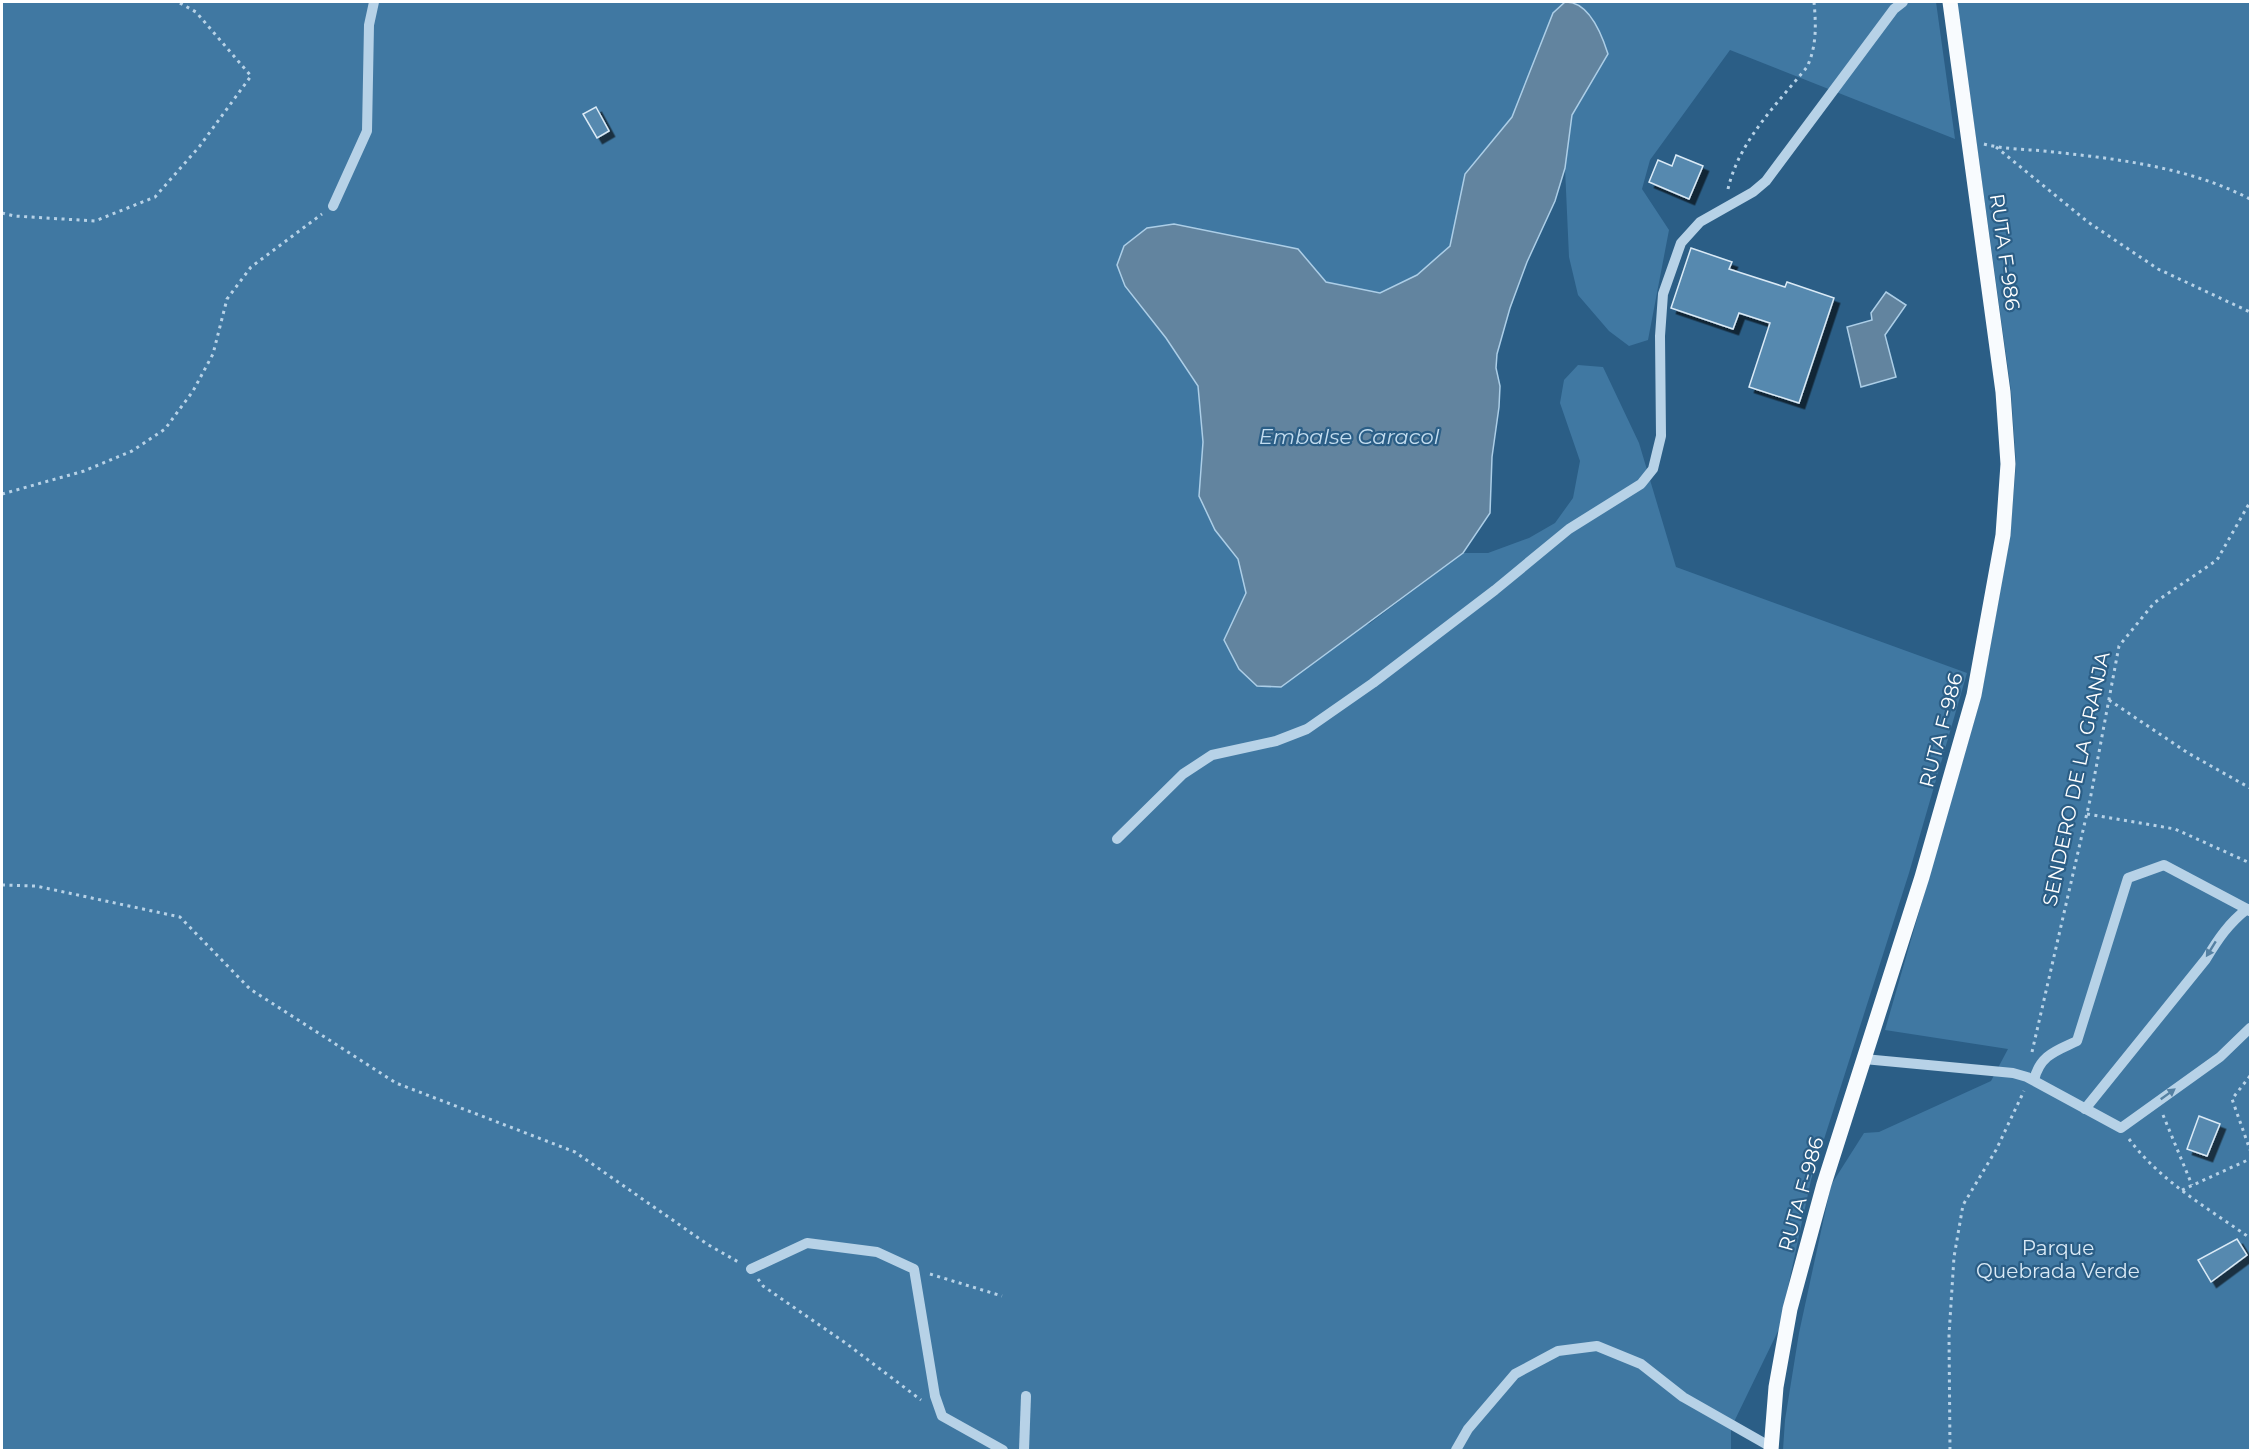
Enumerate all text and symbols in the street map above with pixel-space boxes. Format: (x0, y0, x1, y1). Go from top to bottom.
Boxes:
street label: RUTA F-986 (1985, 192, 2025, 312)
water label: Embalse Caracol (1259, 424, 1440, 449)
street label: SENDERO DE LA GRANJA (2037, 649, 2115, 908)
street label: RUTA F-986 (1914, 670, 1968, 790)
one-way arrow (2206, 941, 2217, 957)
one-way arrow (2160, 1088, 2176, 1100)
street label: RUTA F-986 (1773, 1134, 1829, 1254)
park label: Parque Quebrada Verde (1976, 1236, 2140, 1283)

